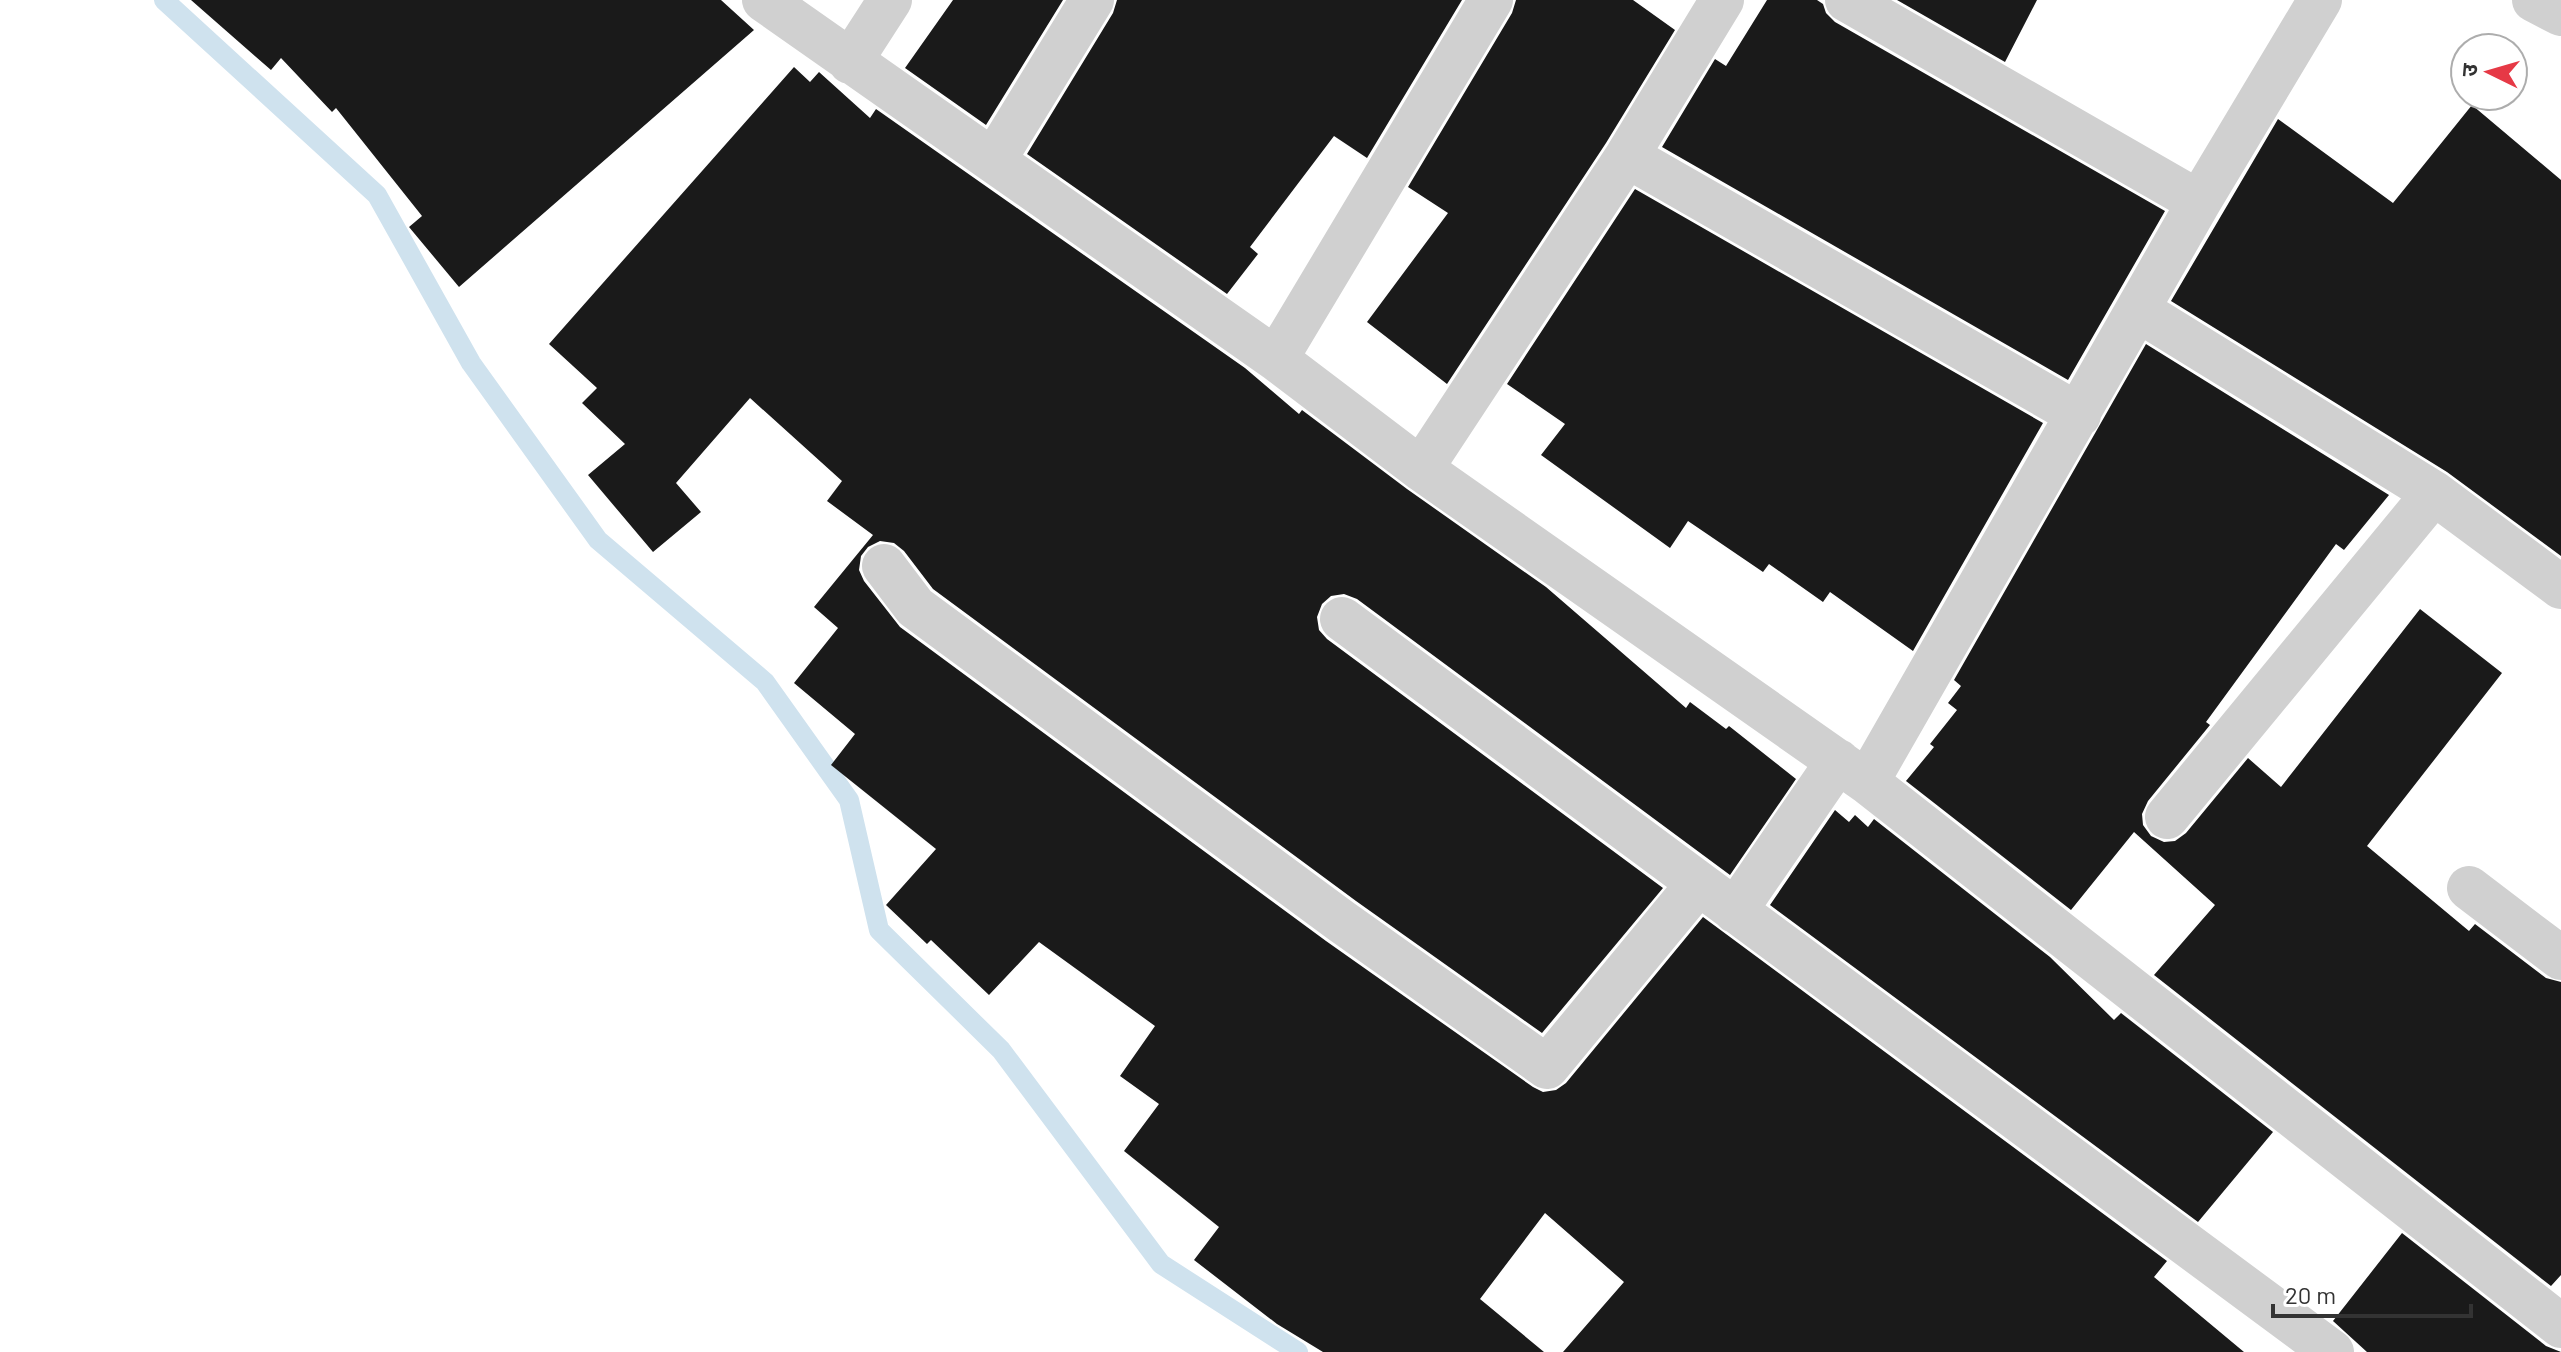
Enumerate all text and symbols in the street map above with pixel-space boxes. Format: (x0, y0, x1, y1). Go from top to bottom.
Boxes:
north arrow (2449, 32, 2529, 112)
text: उ (2455, 62, 2482, 78)
scale bar (2273, 1268, 2471, 1318)
text: 20 m (2285, 1280, 2336, 1309)

